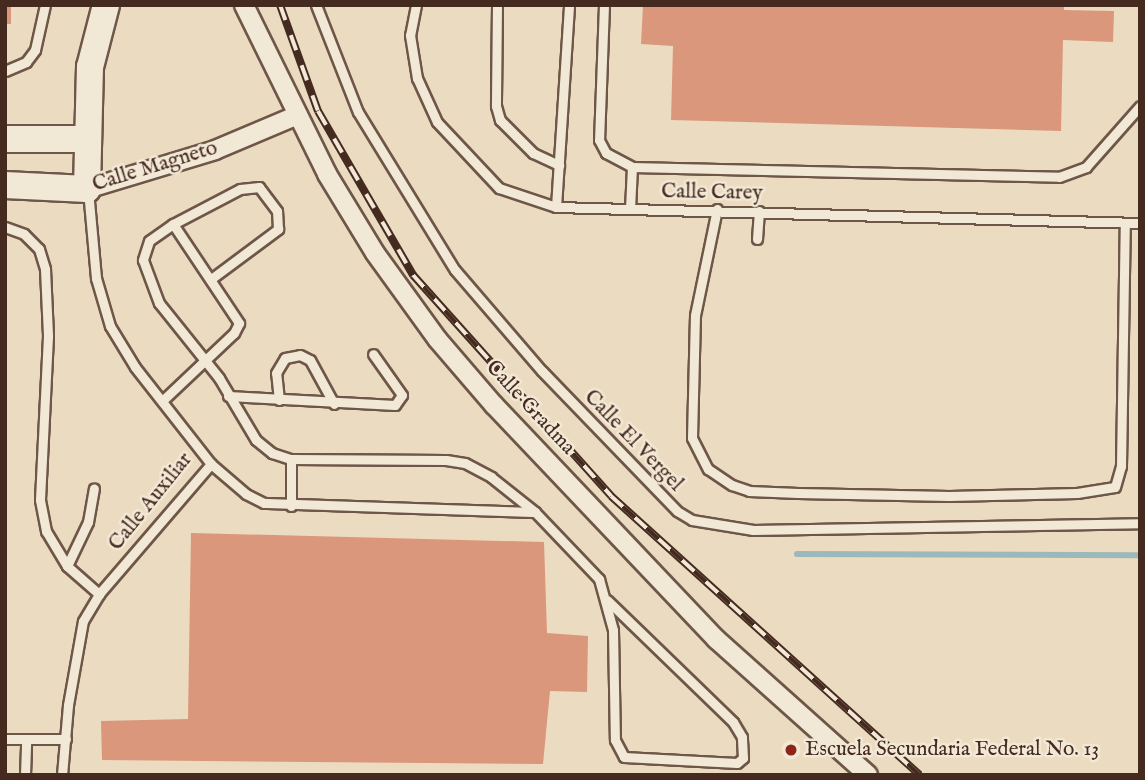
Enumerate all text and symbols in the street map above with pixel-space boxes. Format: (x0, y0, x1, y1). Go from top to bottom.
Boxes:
street label: Calle Magneto (90, 136, 220, 198)
street label: Calle Carey (661, 180, 763, 206)
street label: Calle Gradma (480, 356, 580, 460)
street label: Calle El Vergel (578, 385, 688, 497)
street label: Calle Auxiliar (104, 448, 198, 556)
place label: Escuela Secundaria Federal No. 13 (805, 737, 1099, 763)
marker: Escuela Secundaria Federal No. 13 (783, 742, 799, 758)

